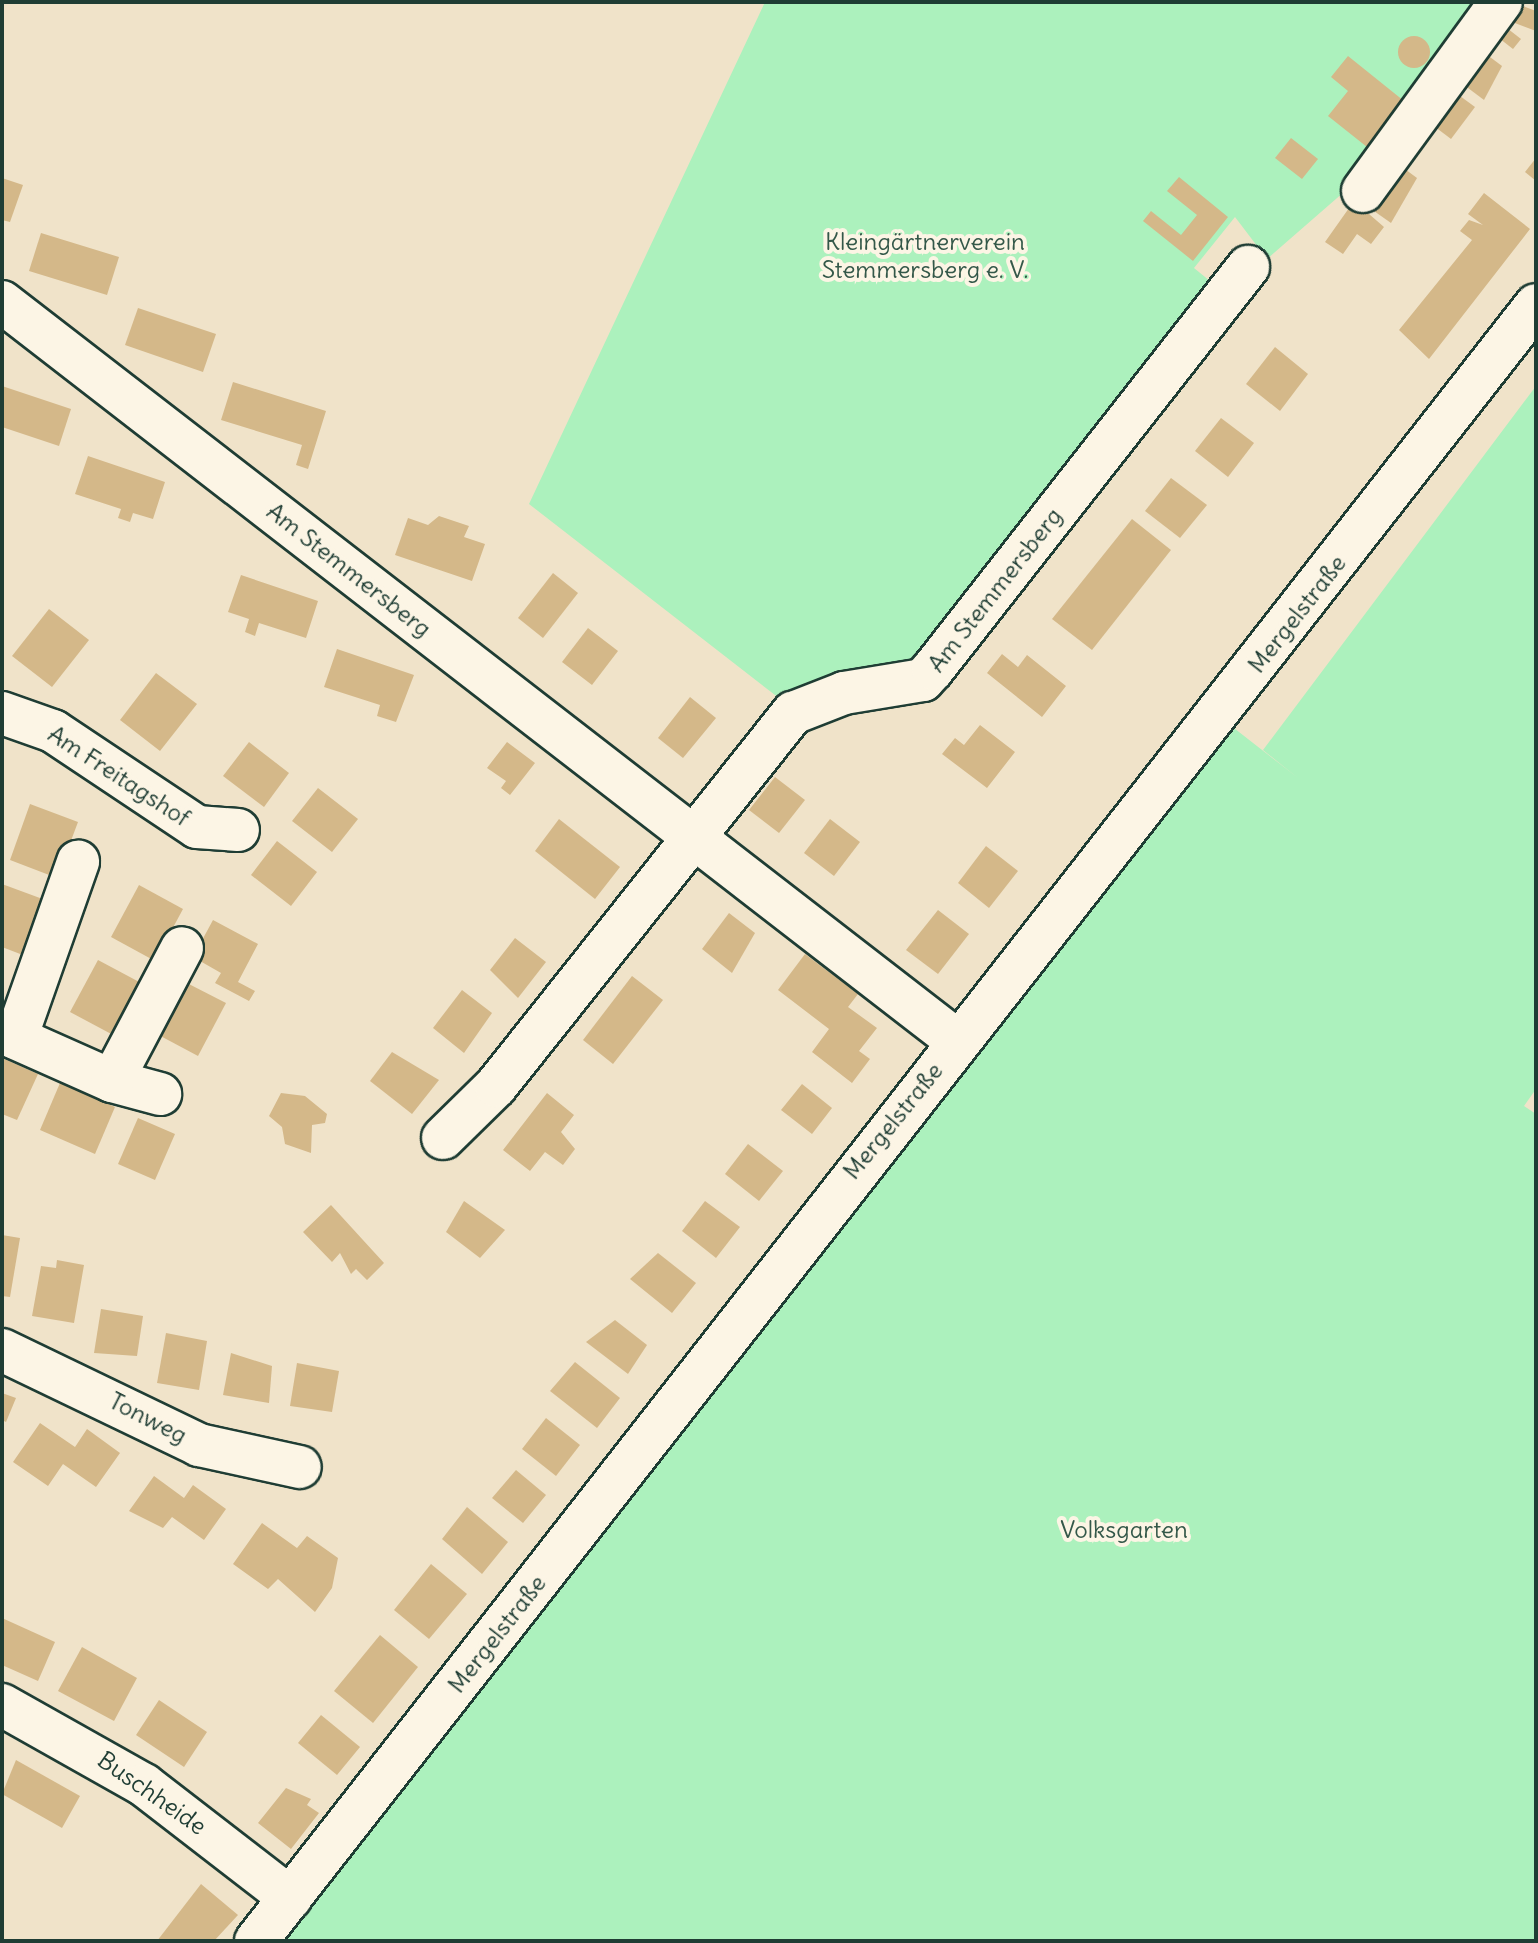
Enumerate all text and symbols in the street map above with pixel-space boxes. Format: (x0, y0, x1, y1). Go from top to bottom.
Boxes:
park label: Kleingärtnerverein Stemmersberg e. V. (822, 228, 1028, 284)
street label: Am Stemmersberg (261, 497, 437, 643)
street label: Am Stemmersberg (922, 502, 1068, 678)
street label: Mergelstraße (1242, 549, 1352, 679)
street label: Am Freitagshof (43, 719, 195, 833)
street label: Mergelstraße (837, 1057, 949, 1185)
street label: Tonweg (104, 1386, 192, 1450)
park label: Volksgarten (1060, 1516, 1188, 1544)
street label: Mergelstraße (442, 1569, 552, 1699)
street label: Buschheide (92, 1745, 212, 1841)

